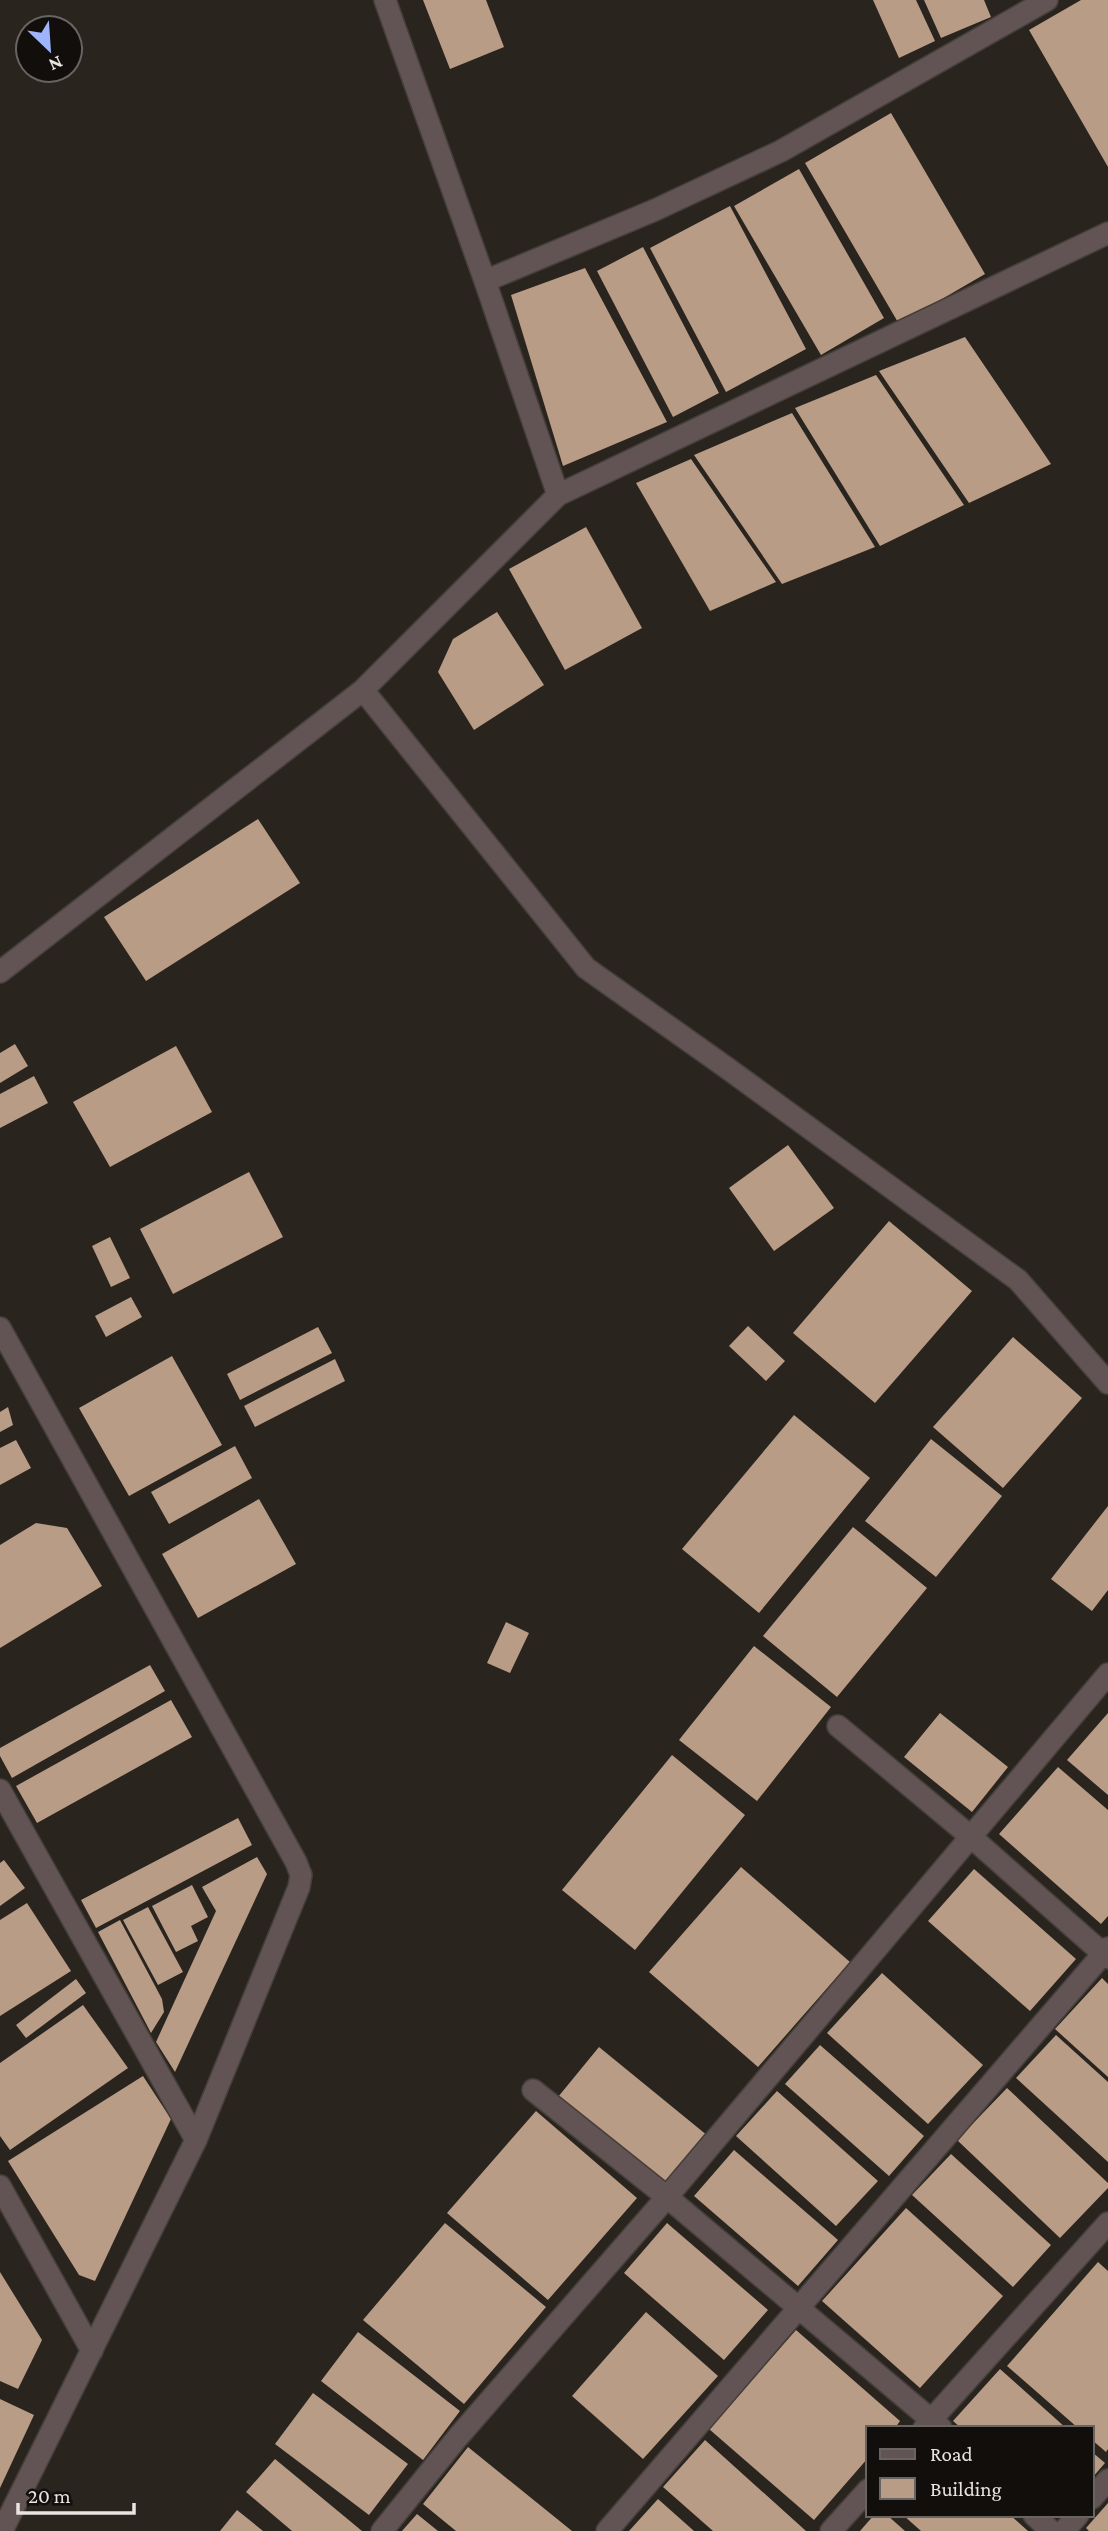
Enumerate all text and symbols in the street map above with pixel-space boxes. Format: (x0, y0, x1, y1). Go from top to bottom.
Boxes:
north arrow (14, 14, 84, 84)
text: N (46, 52, 66, 76)
legend (866, 2426, 1094, 2517)
text: Road (930, 2442, 973, 2466)
scale bar (18, 2472, 133, 2516)
text: Building (930, 2477, 1002, 2501)
text: 20 m (28, 2484, 71, 2508)

